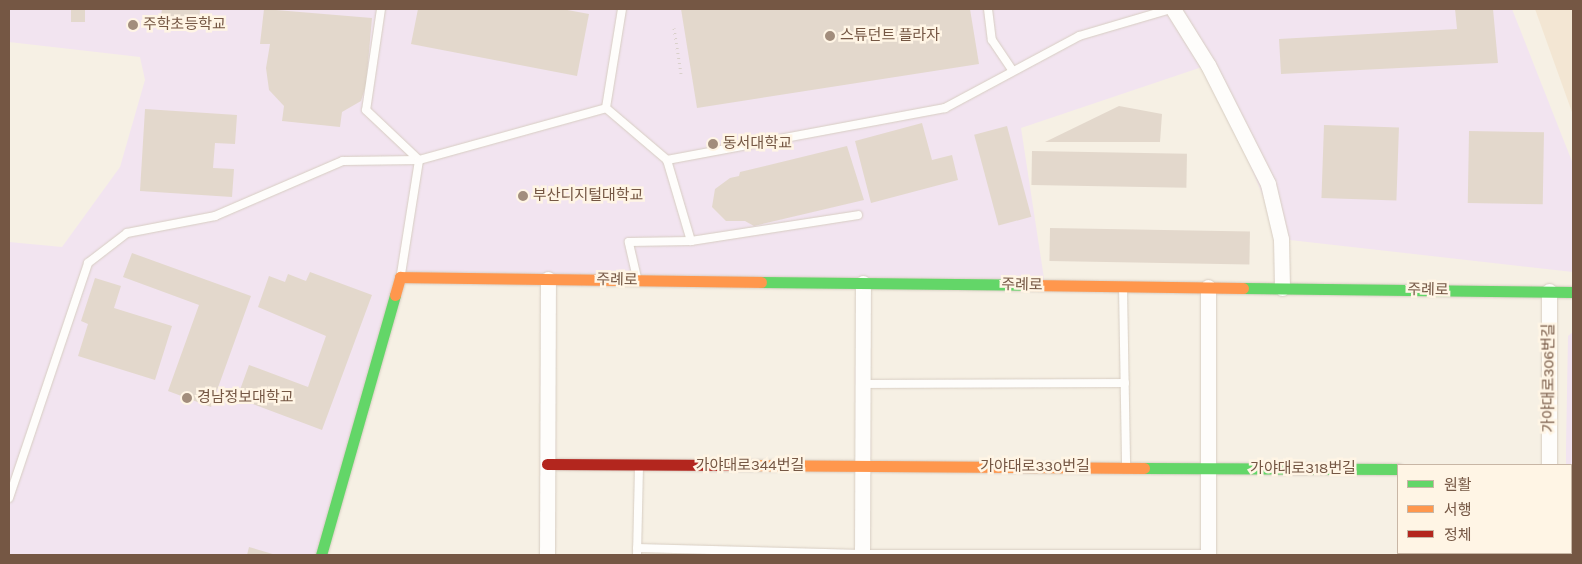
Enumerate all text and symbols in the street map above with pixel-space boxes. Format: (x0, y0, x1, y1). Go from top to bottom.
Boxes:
place label: 주학초등학교 (143, 16, 226, 34)
marker: 주학초등학교 (127, 19, 139, 31)
place label: 스튜던트 플라자 (840, 27, 940, 45)
marker: 스튜던트 플라자 (824, 30, 836, 42)
place label: 동서대학교 (723, 135, 792, 153)
marker: 동서대학교 (707, 138, 719, 150)
place label: 부산디지털대학교 (533, 187, 643, 205)
marker: 부산디지털대학교 (517, 190, 529, 202)
street label: 주례로 (596, 271, 638, 289)
street label: 주례로 (1001, 276, 1043, 294)
street label: 주례로 (1407, 281, 1449, 299)
street label: 가야대로306번길 (1540, 323, 1558, 433)
place label: 경남정보대학교 (197, 389, 294, 407)
marker: 경남정보대학교 (181, 392, 193, 404)
street label: 가야대로344번길 (696, 457, 804, 475)
street label: 가야대로330번길 (980, 458, 1090, 476)
street label: 가야대로318번길 (1250, 460, 1356, 478)
legend (1397, 464, 1572, 554)
text: 원활 (1444, 476, 1472, 494)
text: 서행 (1444, 501, 1472, 519)
text: 정체 (1444, 526, 1472, 544)

